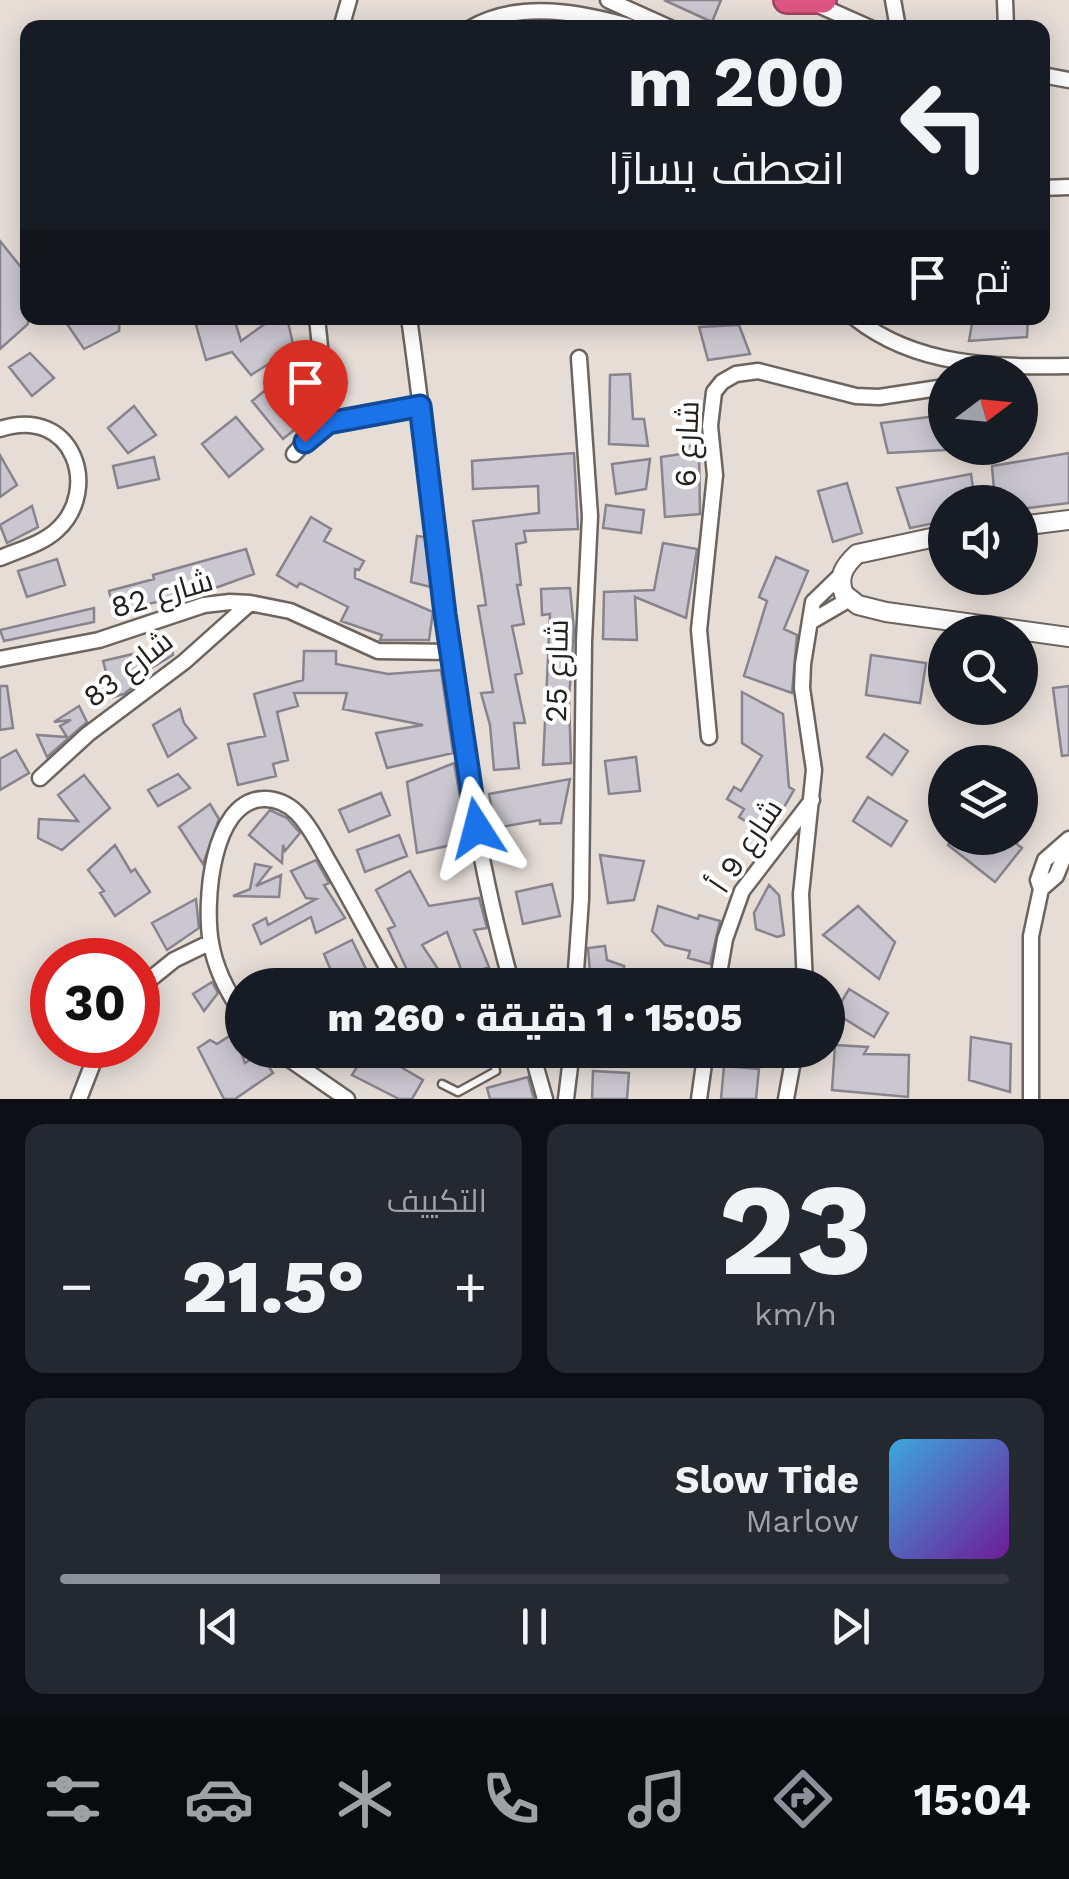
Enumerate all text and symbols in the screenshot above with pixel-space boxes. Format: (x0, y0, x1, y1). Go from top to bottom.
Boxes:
text: 200 m (627, 41, 845, 123)
icon: left (880, 60, 1010, 190)
text: انعطف يسارًا (608, 142, 845, 195)
icon: arrive (900, 250, 955, 305)
text: ثم (975, 257, 1010, 301)
pin (263, 340, 348, 443)
icon: arrive (278, 355, 333, 410)
north arrow (928, 355, 1038, 465)
map controls (928, 355, 1038, 855)
street label: شارع 6 (667, 400, 708, 488)
button: sound (928, 485, 1038, 595)
street label: شارع 82 (107, 562, 218, 628)
button: search (928, 615, 1038, 725)
street label: شارع 25 (538, 619, 578, 723)
street label: شارع 83 (76, 623, 181, 717)
button: layers (928, 745, 1038, 855)
position arrow (425, 776, 529, 880)
street label: شارع 9 أ (701, 792, 792, 901)
speed limit sign: 30 (30, 938, 160, 1068)
text: 15:05 · 1 دقيقة · 260 m (328, 996, 742, 1040)
text: 23 (718, 1153, 873, 1306)
text: التكييف (387, 1182, 487, 1220)
text: 21.5° (182, 1242, 365, 1330)
text: − (60, 1254, 93, 1318)
text: + (454, 1254, 487, 1318)
text: km/h (754, 1295, 837, 1333)
text: Slow Tide (675, 1458, 859, 1502)
text: Marlow (745, 1502, 859, 1540)
icon: previous (191, 1599, 246, 1654)
icon: pause (507, 1599, 562, 1654)
icon: next (823, 1599, 878, 1654)
icon: filters (38, 1764, 108, 1834)
icon: car (184, 1764, 254, 1834)
icon: climate (330, 1764, 400, 1834)
icon: phone (476, 1764, 546, 1834)
icon: music (622, 1764, 692, 1834)
icon: directions (768, 1764, 838, 1834)
text: 15:04 (914, 1773, 1031, 1826)

